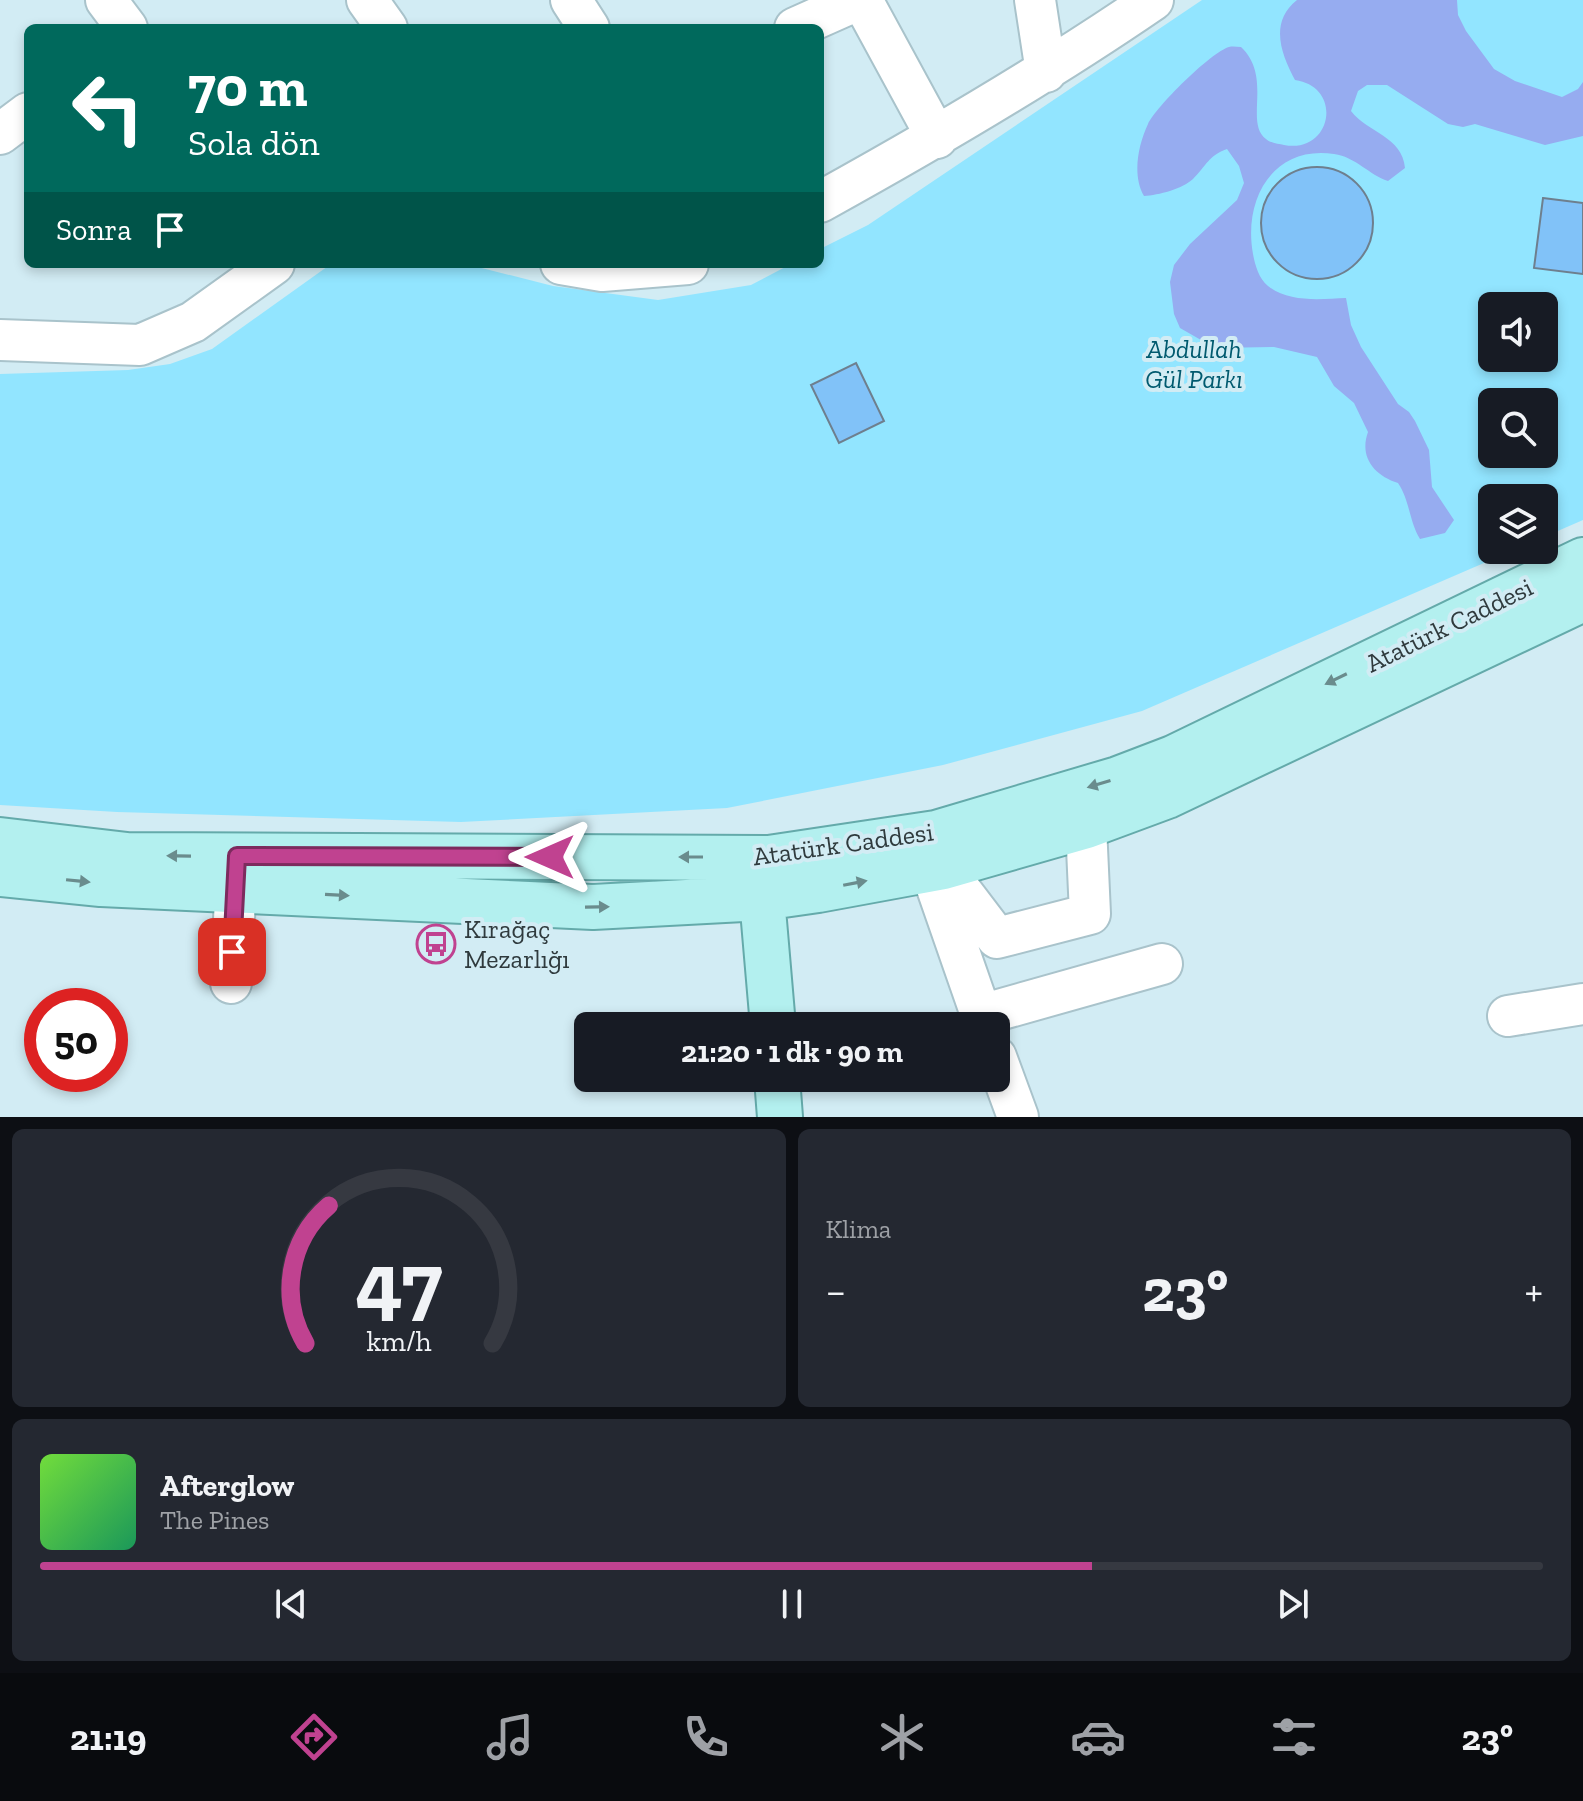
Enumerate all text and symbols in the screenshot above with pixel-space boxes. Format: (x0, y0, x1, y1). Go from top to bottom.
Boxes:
text: 70 m (188, 53, 308, 120)
icon: left (56, 56, 160, 160)
text: Sola dön (188, 121, 320, 164)
icon: arrive (148, 208, 192, 252)
text: Sonra (56, 212, 132, 248)
map controls (1478, 292, 1558, 564)
button: sound (1478, 292, 1558, 372)
park label: Abdullah Gül Parkı (1145, 333, 1243, 395)
button: search (1478, 388, 1558, 468)
button: layers (1478, 484, 1558, 564)
street label: Atatürk Caddesi (1360, 571, 1538, 679)
one-way arrow (1325, 672, 1348, 686)
one-way arrow (1086, 778, 1110, 791)
position arrow (508, 815, 592, 899)
street label: Atatürk Caddesi (751, 815, 935, 873)
one-way arrow (166, 850, 191, 862)
one-way arrow (678, 851, 703, 863)
one-way arrow (66, 875, 91, 888)
one-way arrow (843, 876, 868, 888)
one-way arrow (325, 889, 350, 902)
one-way arrow (585, 900, 610, 913)
place label: Kırağaç Mezarlığı (464, 913, 570, 975)
pin (198, 918, 266, 986)
bus stop icon: Kırağaç Mezarlığı (415, 923, 457, 965)
icon: arrive (210, 930, 254, 974)
speed limit sign: 50 (24, 988, 128, 1092)
text: 21:20 · 1 dk · 90 m (681, 1034, 903, 1070)
text: Klima (826, 1213, 891, 1245)
text: 47 (355, 1231, 442, 1331)
text: 23° (1142, 1254, 1228, 1326)
text: − (826, 1264, 846, 1317)
text: + (1524, 1264, 1543, 1317)
text: km/h (366, 1324, 431, 1358)
text: Afterglow (160, 1468, 294, 1504)
text: The Pines (160, 1504, 270, 1536)
icon: previous (269, 1582, 313, 1626)
icon: pause (770, 1582, 814, 1626)
icon: next (1271, 1582, 1315, 1626)
icon: directions (286, 1709, 342, 1765)
icon: music (482, 1709, 538, 1765)
icon: phone (678, 1709, 734, 1765)
icon: climate (874, 1709, 930, 1765)
icon: car (1070, 1709, 1126, 1765)
icon: filters (1266, 1709, 1322, 1765)
text: 21:19 (70, 1716, 147, 1759)
text: 23° (1461, 1716, 1513, 1759)

